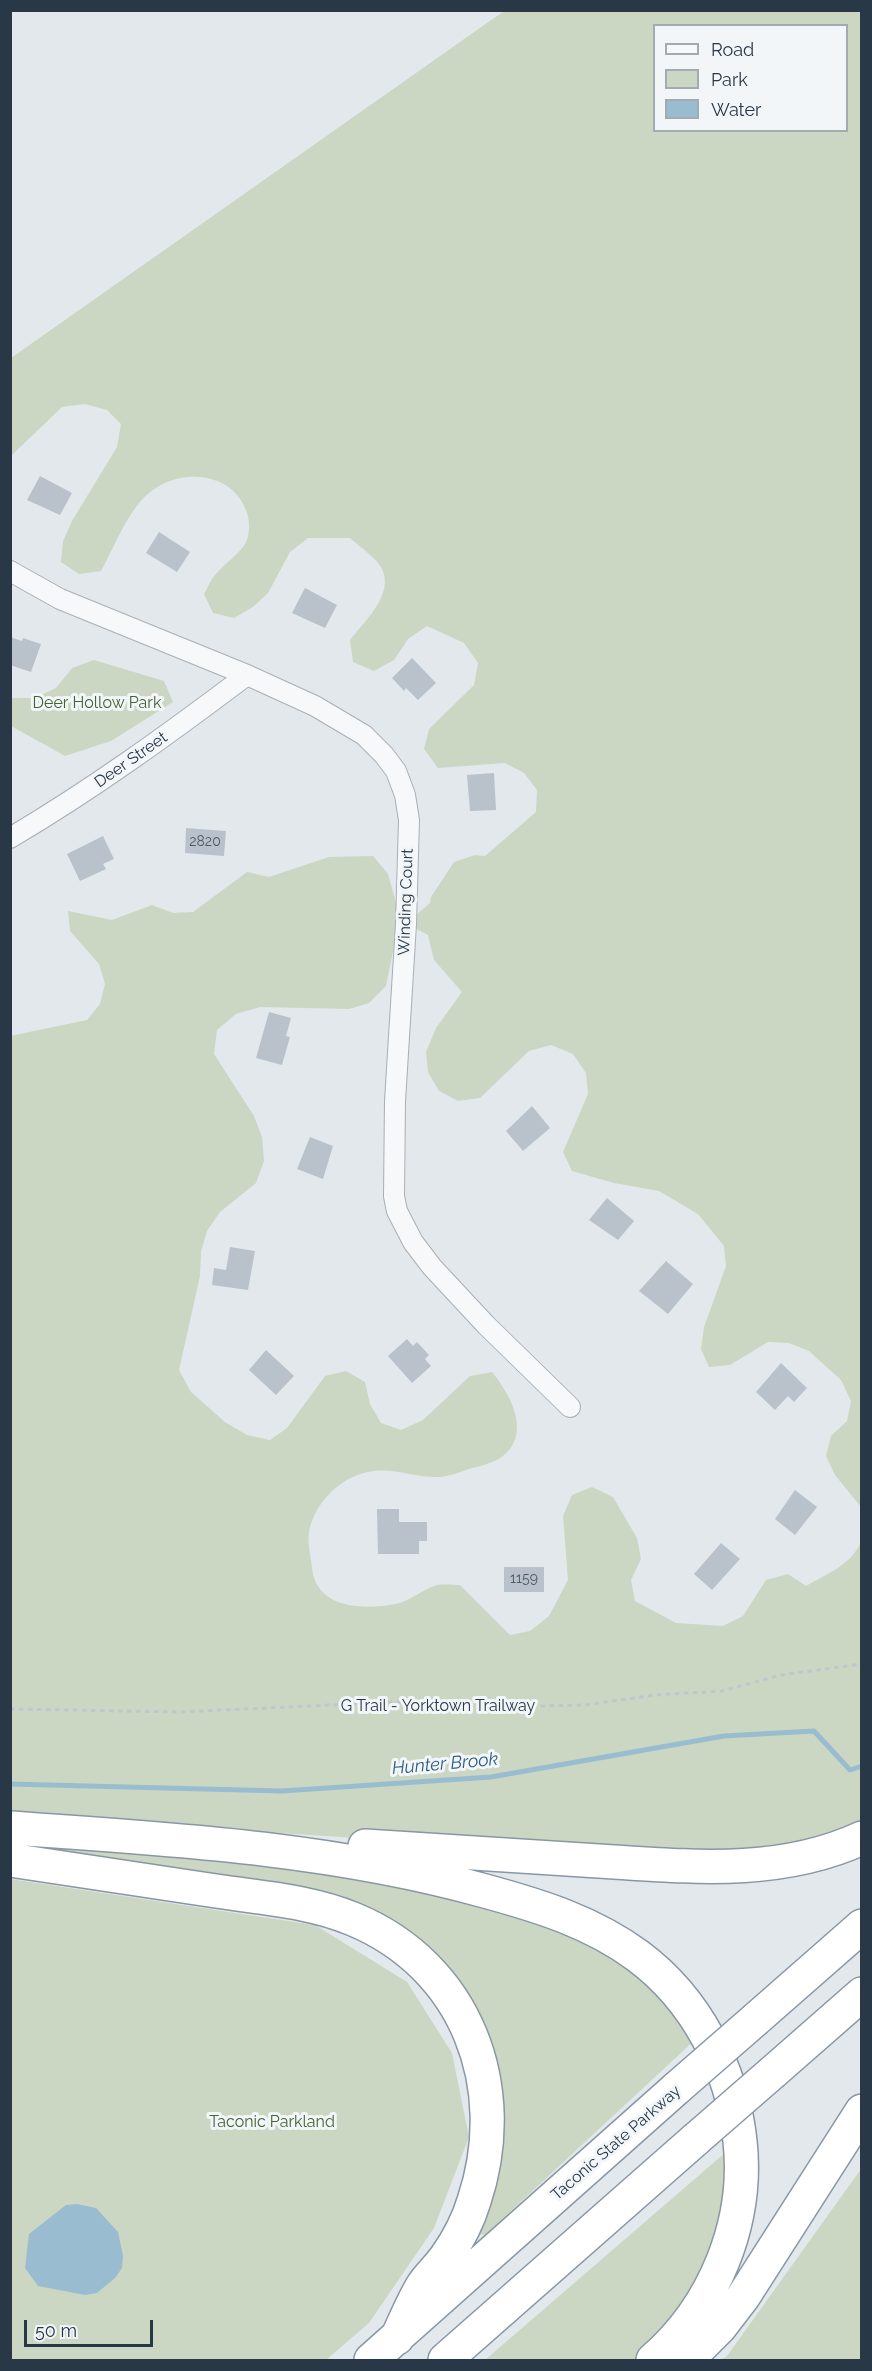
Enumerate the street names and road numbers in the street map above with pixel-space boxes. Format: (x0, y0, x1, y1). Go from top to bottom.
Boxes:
street label: Deer Street (91, 728, 171, 792)
street label: Winding Court (395, 848, 417, 956)
street label: G Trail - Yorktown Trailway (341, 1696, 535, 1716)
street label: Taconic State Parkway (547, 2081, 685, 2205)

